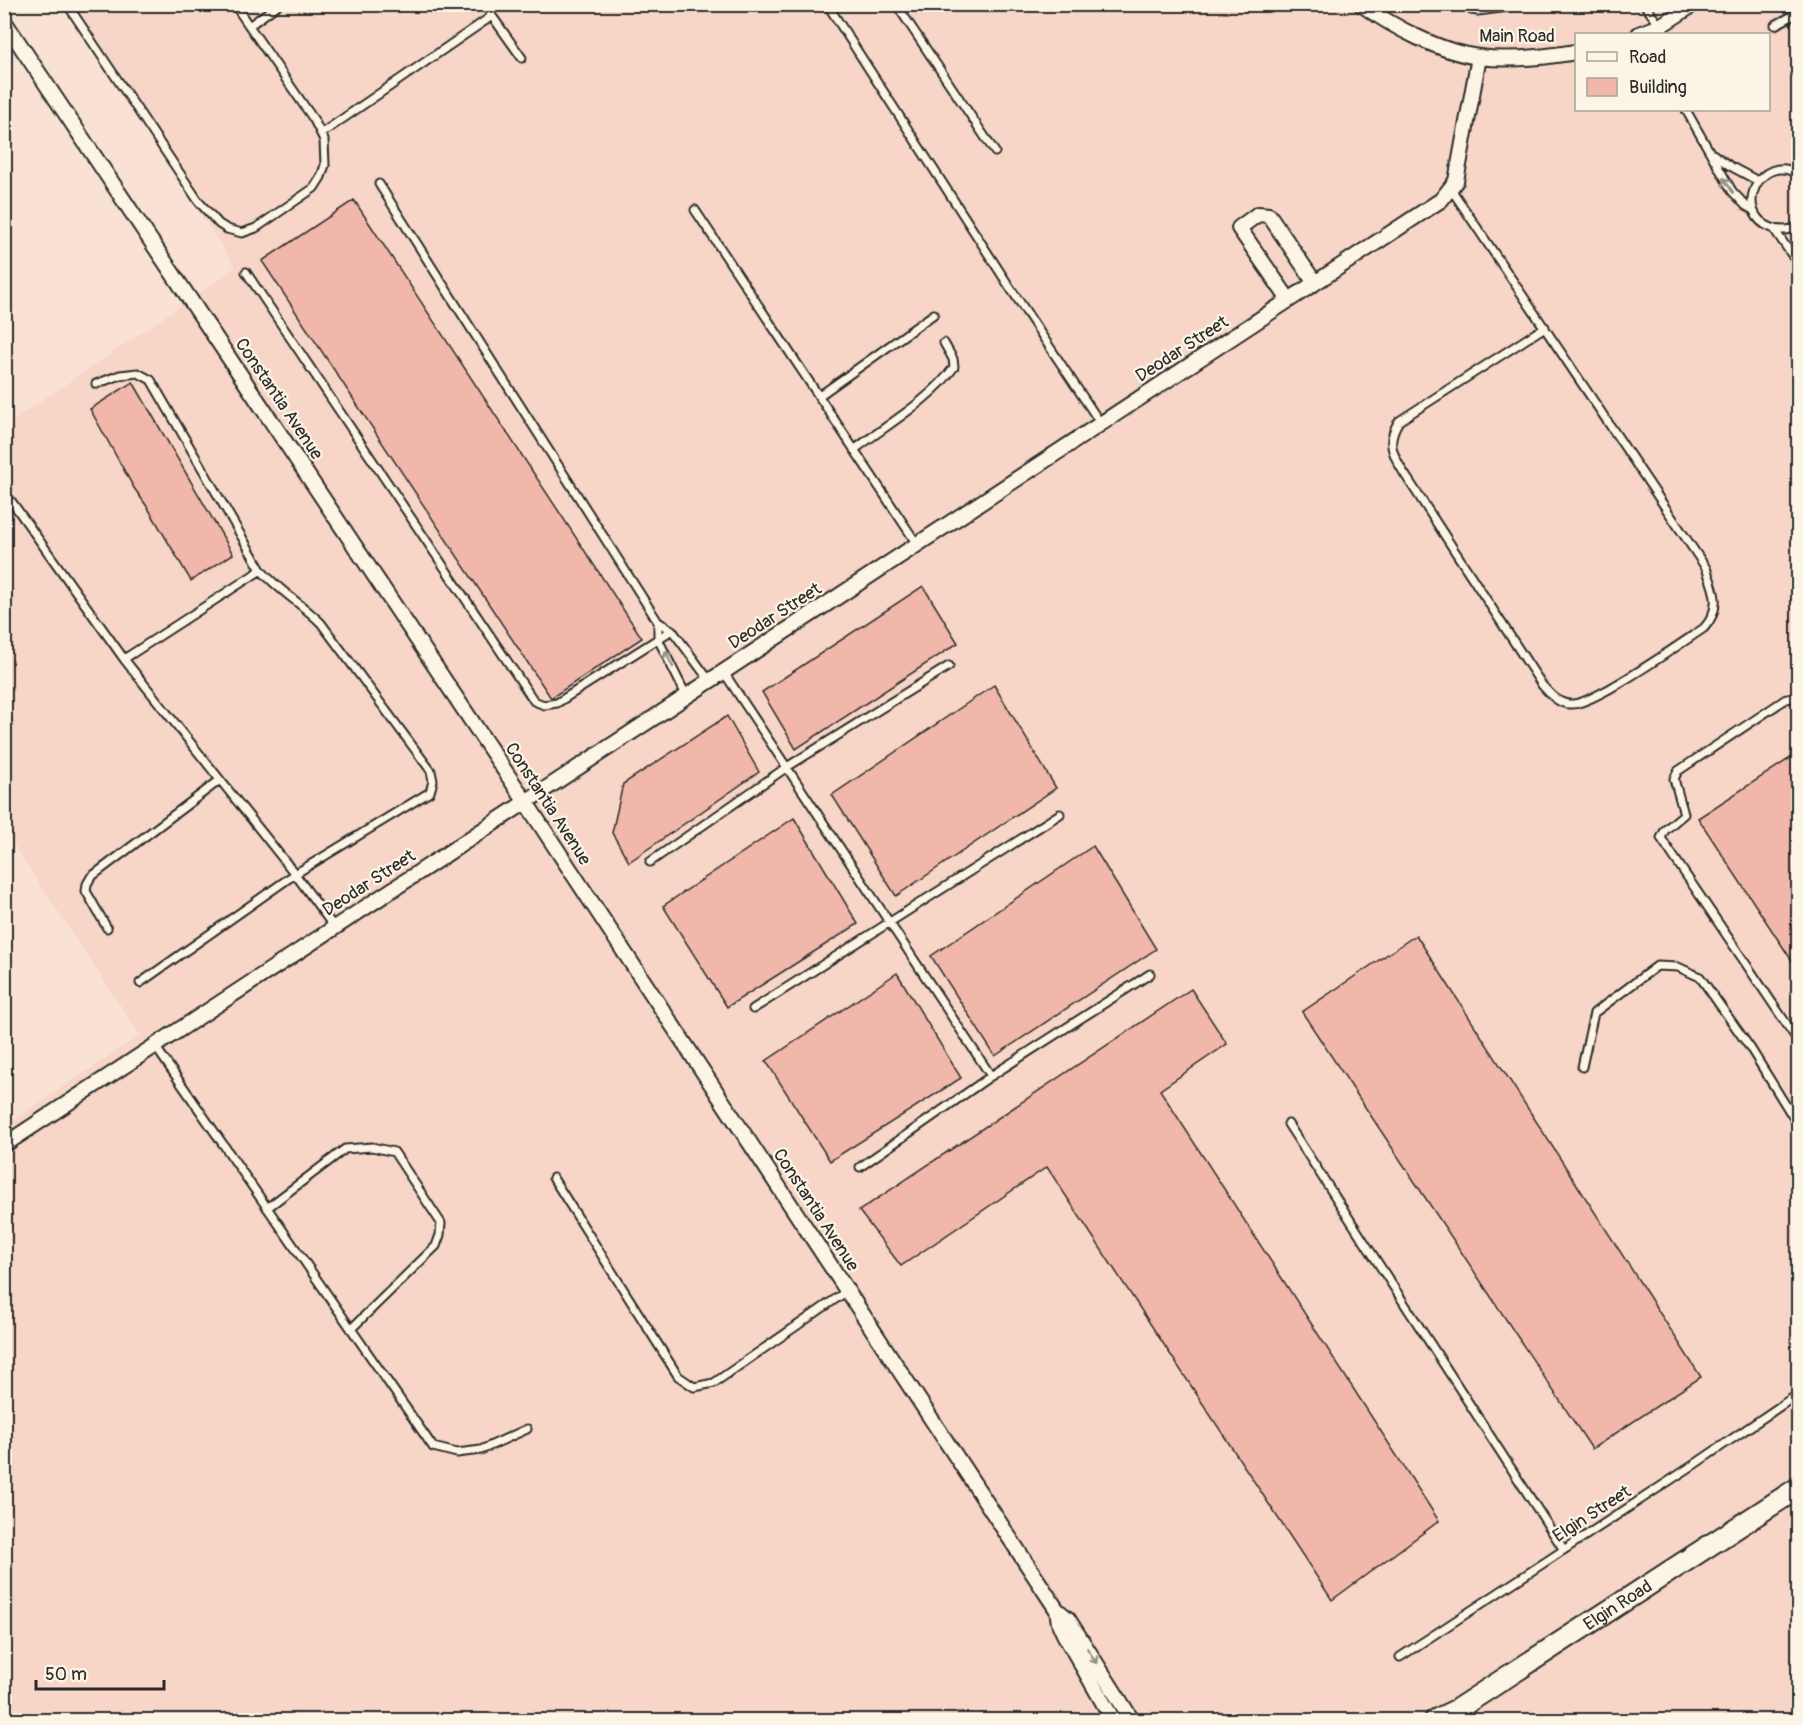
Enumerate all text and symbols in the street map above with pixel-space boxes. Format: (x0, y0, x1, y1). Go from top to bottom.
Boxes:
street label: Main Road (1479, 25, 1555, 48)
legend (1575, 33, 1770, 111)
text: Road (1629, 46, 1666, 69)
text: Building (1629, 76, 1687, 99)
one-way arrow (1722, 177, 1734, 193)
street label: Deodar Street (1131, 310, 1233, 388)
street label: Constantia Avenue (230, 334, 328, 464)
street label: Deodar Street (724, 577, 826, 655)
one-way arrow (662, 651, 674, 669)
street label: Constantia Avenue (500, 738, 596, 870)
street label: Deodar Street (318, 844, 420, 922)
street label: Constantia Avenue (768, 1144, 864, 1276)
street label: Elgin Street (1549, 1480, 1636, 1548)
street label: Elgin Road (1579, 1574, 1656, 1636)
one-way arrow (1086, 1647, 1098, 1664)
scale bar (36, 1653, 164, 1691)
text: 50 m (45, 1663, 87, 1686)

